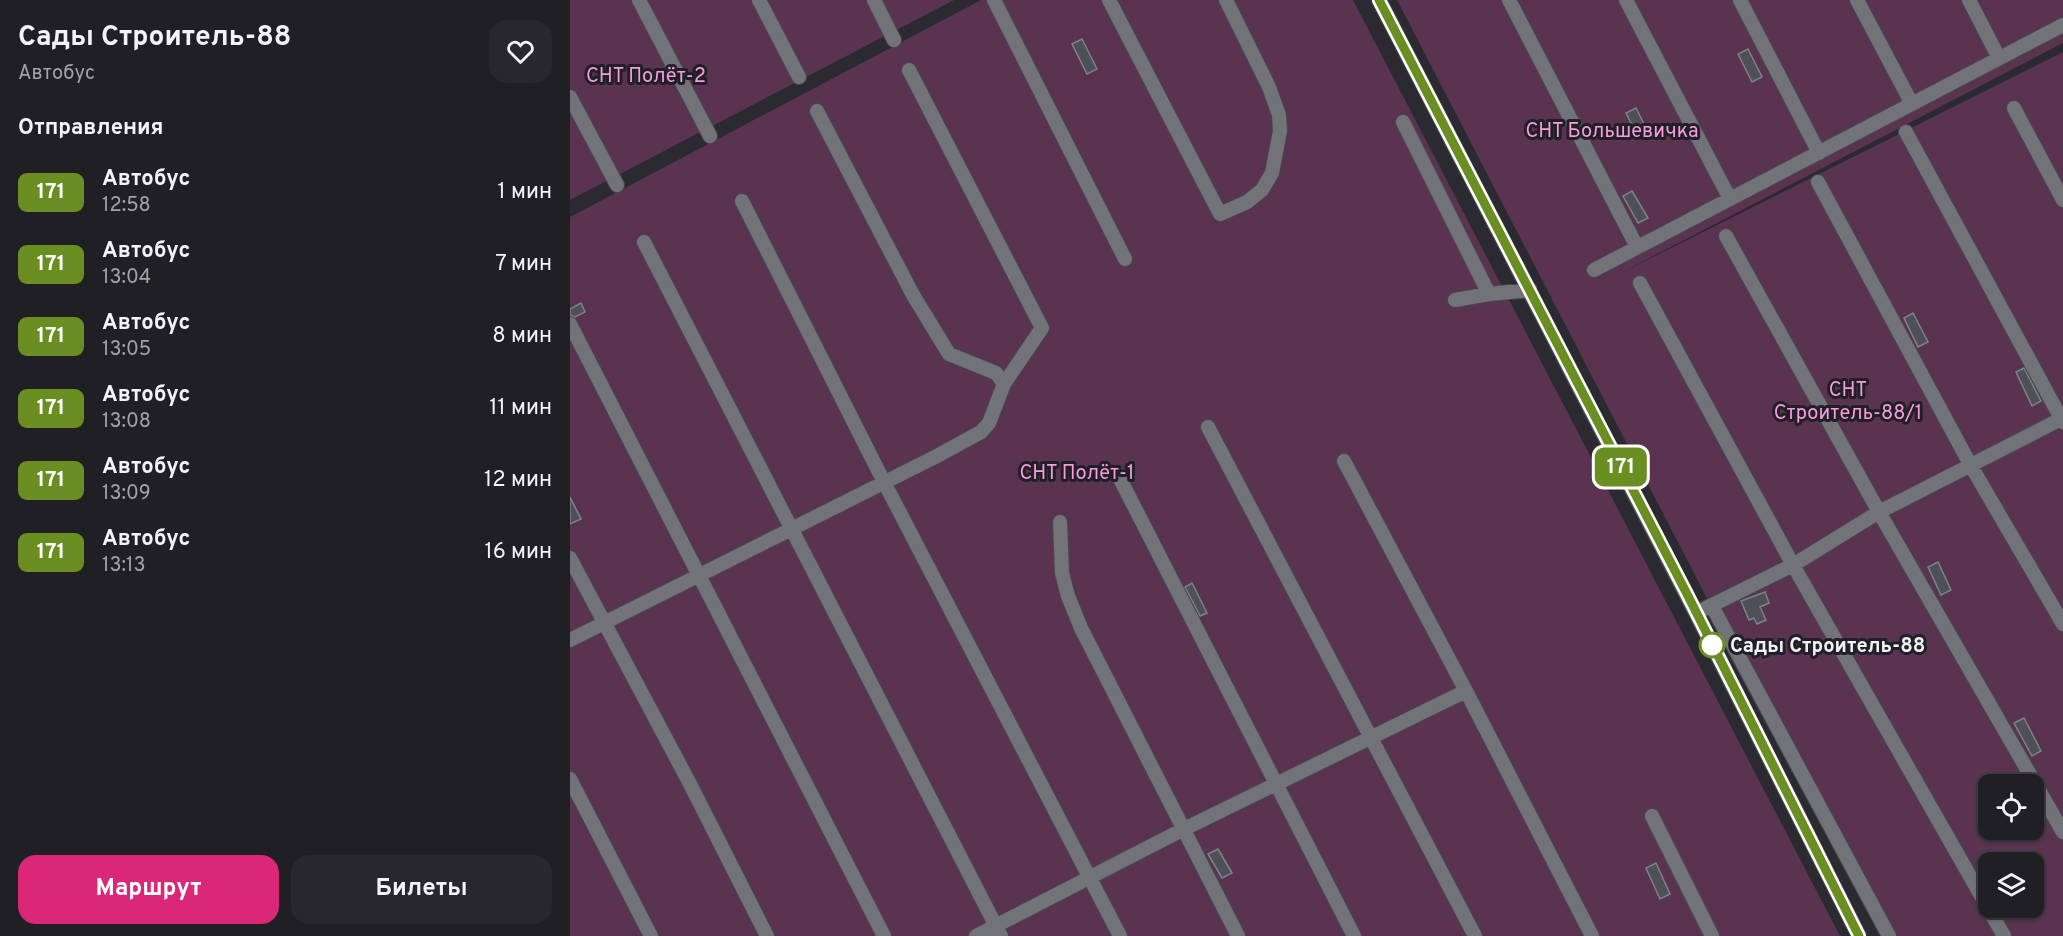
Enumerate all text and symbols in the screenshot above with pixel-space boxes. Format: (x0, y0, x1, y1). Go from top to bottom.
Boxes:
text: Сады Строитель-88 (18, 20, 291, 56)
button: heart (489, 20, 552, 83)
text: Автобус (18, 61, 95, 87)
park label: СНТ Полёт-2 (586, 64, 706, 90)
text: Отправления (18, 115, 163, 142)
park label: СНТ Большевичка (1525, 119, 1699, 145)
text: Автобус (102, 166, 190, 193)
text: 171 (37, 179, 65, 206)
text: 1 мин (498, 179, 552, 206)
text: 12:58 (102, 193, 151, 219)
text: Автобус (102, 238, 190, 265)
text: 171 (37, 251, 65, 278)
text: 7 мин (495, 251, 552, 278)
text: 13:04 (102, 265, 151, 291)
text: Автобус (102, 310, 190, 337)
text: 171 (37, 323, 65, 350)
text: 8 мин (492, 323, 552, 350)
text: 13:05 (102, 337, 151, 363)
park label: СНТ Строитель-88/1 (1774, 378, 1922, 427)
text: Автобус (102, 382, 190, 409)
text: 171 (37, 395, 65, 422)
text: 11 мин (489, 395, 552, 422)
text: 13:08 (102, 409, 151, 435)
line badge: 171 (1586, 448, 1656, 486)
text: Автобус (102, 454, 190, 481)
text: 171 (1607, 454, 1635, 481)
park label: СНТ Полёт-1 (1019, 461, 1135, 487)
text: 171 (37, 467, 65, 494)
text: 12 мин (484, 467, 552, 494)
text: 13:09 (102, 481, 151, 507)
text: Автобус (102, 526, 190, 553)
text: 171 (37, 539, 65, 566)
text: 16 мин (484, 539, 552, 566)
text: 13:13 (102, 553, 146, 579)
marker: Сады Строитель-88 (1699, 632, 1725, 658)
place label: Сады Строитель-88 (1730, 634, 1925, 660)
map controls (1978, 774, 2044, 918)
button: locate (1978, 774, 2044, 840)
button: layers (1978, 852, 2044, 918)
button: Маршрут (18, 855, 279, 924)
button: Билеты (291, 855, 552, 924)

